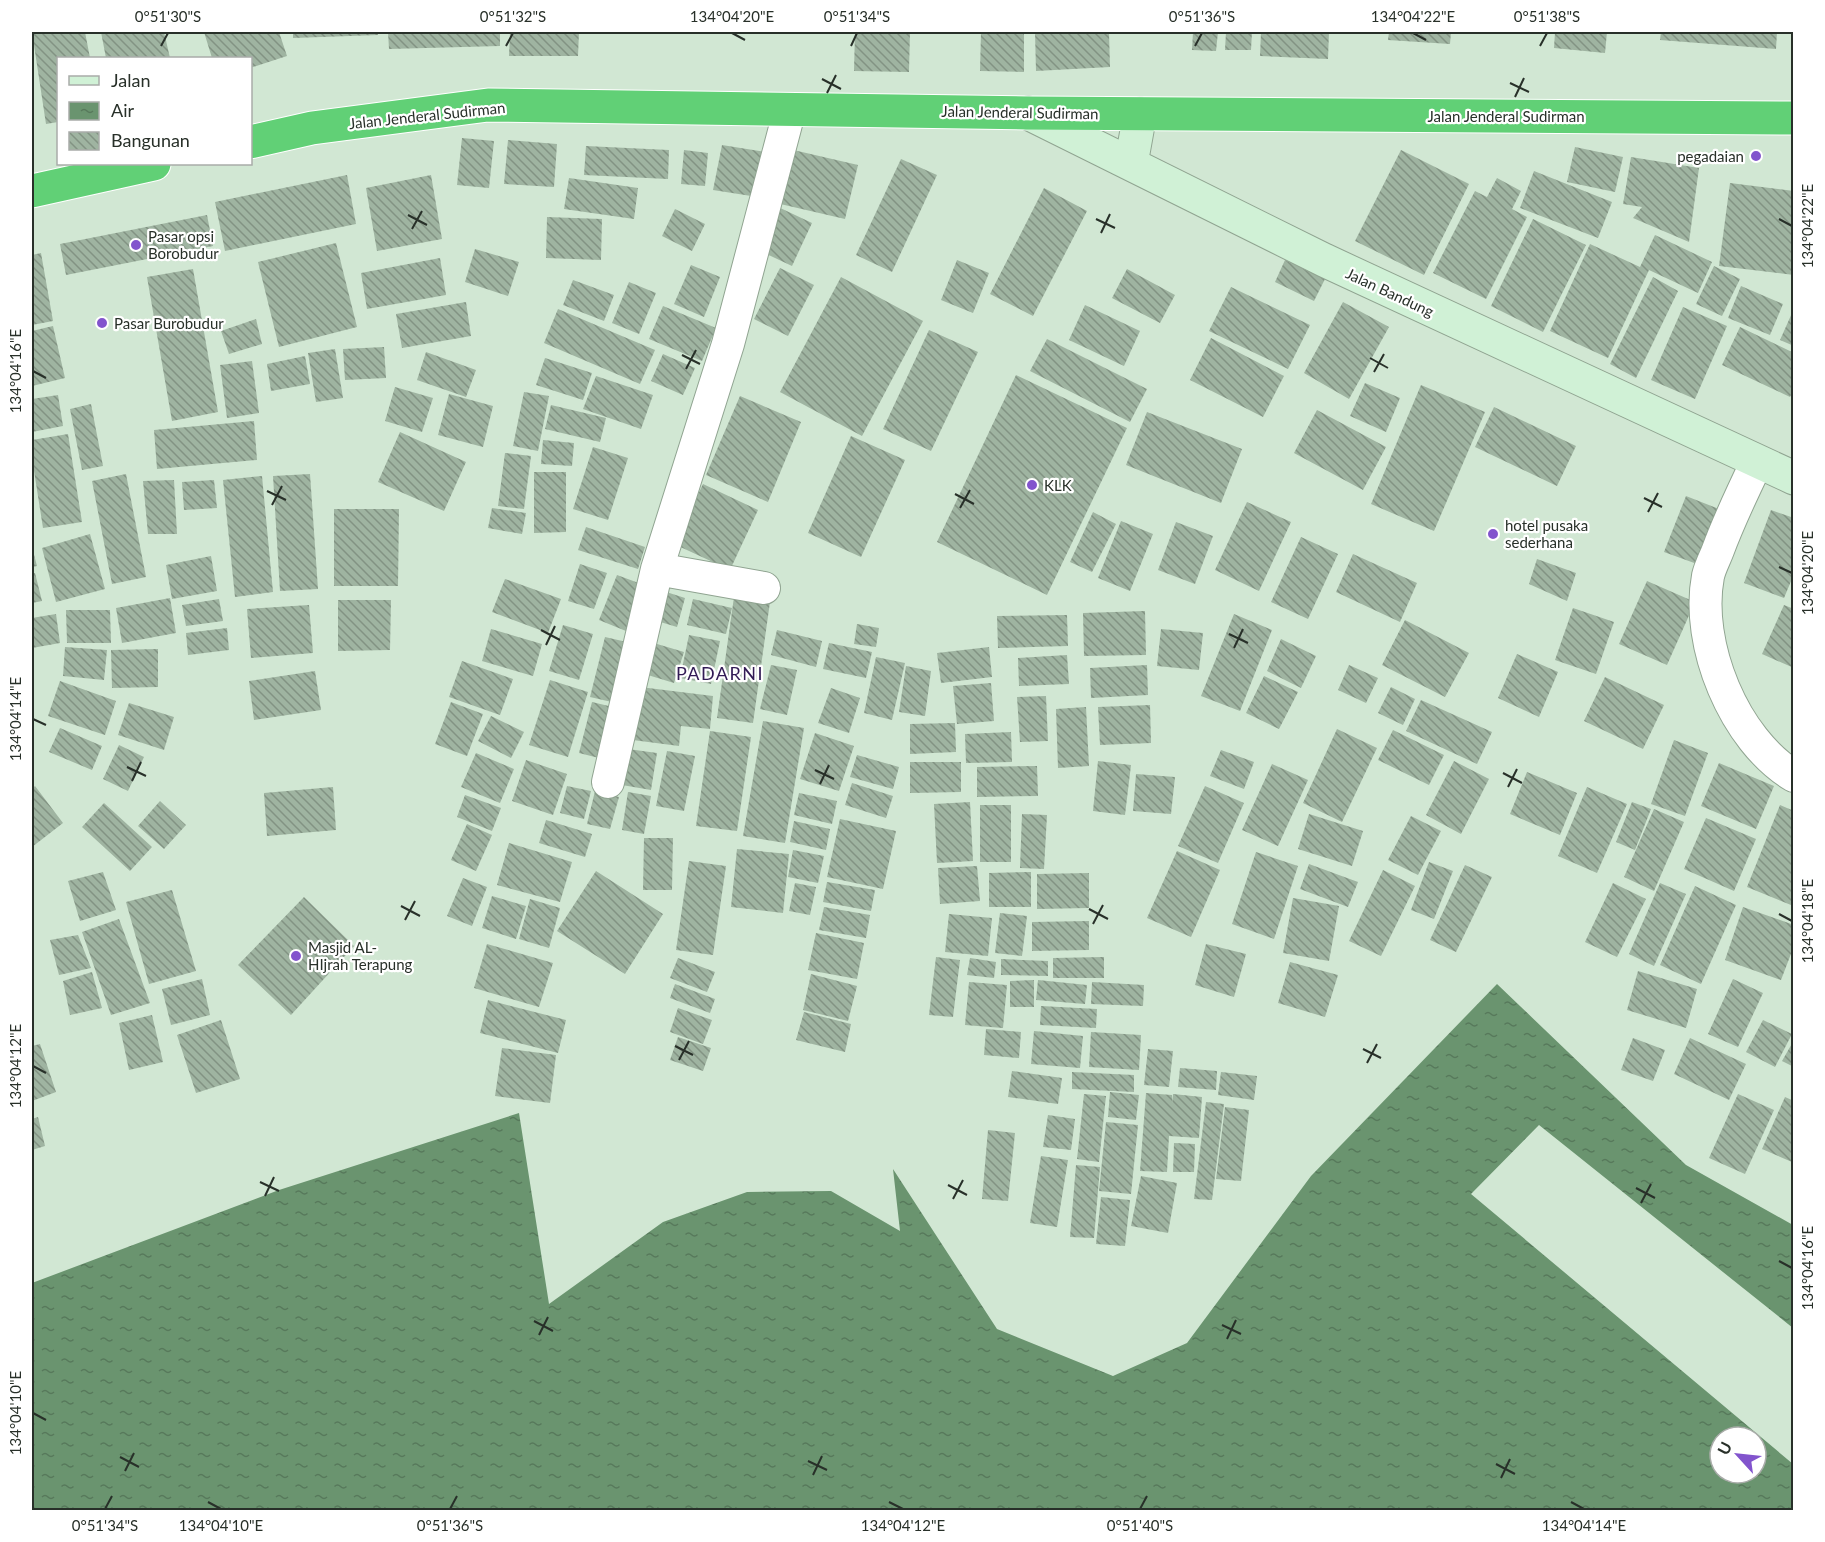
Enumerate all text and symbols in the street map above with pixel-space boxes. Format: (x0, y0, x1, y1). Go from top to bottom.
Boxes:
text: 0°51'30"S (135, 7, 201, 25)
text: 0°51'32"S (480, 7, 546, 25)
text: 134°04'20"E (690, 7, 774, 25)
text: 0°51'34"S (824, 7, 890, 25)
text: 0°51'36"S (1169, 7, 1235, 25)
text: 134°04'22"E (1371, 7, 1455, 25)
text: 0°51'38"S (1514, 7, 1580, 25)
legend (57, 57, 252, 165)
text: Jalan (111, 69, 150, 91)
street label: Jalan Jenderal Sudirman (348, 98, 506, 132)
text: Air (111, 99, 134, 121)
street label: Jalan Jenderal Sudirman (941, 102, 1099, 122)
street label: Jalan Jenderal Sudirman (1427, 107, 1585, 125)
text: Bangunan (111, 129, 190, 151)
place label: pegadaian (1677, 147, 1744, 165)
marker: pegadaian (1749, 149, 1763, 163)
text: 134°04'22"E (1798, 184, 1816, 268)
place label: Pasar opsi Borobudur (148, 227, 219, 262)
marker: Pasar opsi Borobudur (129, 238, 143, 252)
street label: Jalan Bandung (1343, 264, 1437, 320)
place label: Pasar Burobudur (114, 314, 224, 332)
marker: Pasar Burobudur (95, 316, 109, 330)
text: 134°04'16"E (6, 329, 24, 413)
place label: KLK (1044, 476, 1072, 494)
marker: KLK (1025, 478, 1039, 492)
place label: hotel pusaka sederhana (1505, 516, 1588, 551)
marker: hotel pusaka sederhana (1486, 527, 1500, 541)
text: 134°04'20"E (1798, 531, 1816, 615)
district label: PADARNI (676, 662, 764, 684)
text: 134°04'14"E (6, 677, 24, 761)
text: 134°04'18"E (1798, 879, 1816, 963)
place label: Masjid AL- HIjrah Terapung (308, 938, 413, 973)
marker: Masjid AL- HIjrah Terapung (289, 949, 303, 963)
text: 134°04'12"E (6, 1024, 24, 1108)
text: 134°04'16"E (1798, 1226, 1816, 1310)
text: 134°04'10"E (6, 1371, 24, 1455)
north arrow (1708, 1425, 1768, 1485)
text: U (1713, 1438, 1735, 1458)
text: 0°51'34"S (72, 1516, 138, 1534)
text: 134°04'10"E (179, 1516, 263, 1534)
text: 0°51'36"S (417, 1516, 483, 1534)
text: 134°04'12"E (861, 1516, 945, 1534)
text: 0°51'40"S (1107, 1516, 1173, 1534)
text: 134°04'14"E (1542, 1516, 1626, 1534)

